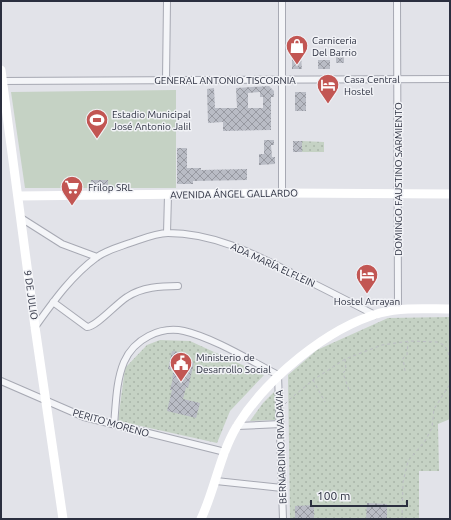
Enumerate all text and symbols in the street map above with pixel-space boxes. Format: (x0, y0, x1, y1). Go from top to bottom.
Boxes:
shop icon: Carniceria Del Barrio (284, 33, 310, 66)
place label: Carniceria Del Barrio (312, 35, 357, 58)
hotel icon: Casa Central Hostel (315, 72, 341, 105)
place label: Casa Central Hostel (344, 74, 400, 97)
street label: GENERAL ANTONIO TISCORNIA (154, 75, 296, 86)
street label: DOMINGO FAUSTINO SARMIENTO (393, 102, 404, 256)
sports icon: Estadio Municipal José Antonio Jalil (84, 107, 110, 140)
place label: Estadio Municipal José Antonio Jalil (112, 109, 191, 132)
supermarket icon: Frilop SRL (59, 174, 85, 207)
place label: Frilop SRL (88, 182, 133, 193)
street label: AVENIDA ÁNGEL GALLARDO (170, 186, 298, 201)
street label: ADA MARÍA ELFLEIN (229, 240, 317, 289)
hotel icon: Hostel Arrayan (354, 262, 380, 295)
street label: 9 DE JULIO (22, 269, 40, 321)
place label: Hostel Arrayan (334, 296, 400, 307)
public building icon: Ministerio de Desarrollo Social (168, 350, 194, 383)
place label: Ministerio de Desarrollo Social (196, 352, 271, 375)
street label: BERNARDINO RIVADAVIA (273, 389, 288, 504)
street label: PERITO MORENO (71, 407, 151, 439)
scale bar (311, 482, 407, 508)
text: 100 m (317, 489, 350, 502)

